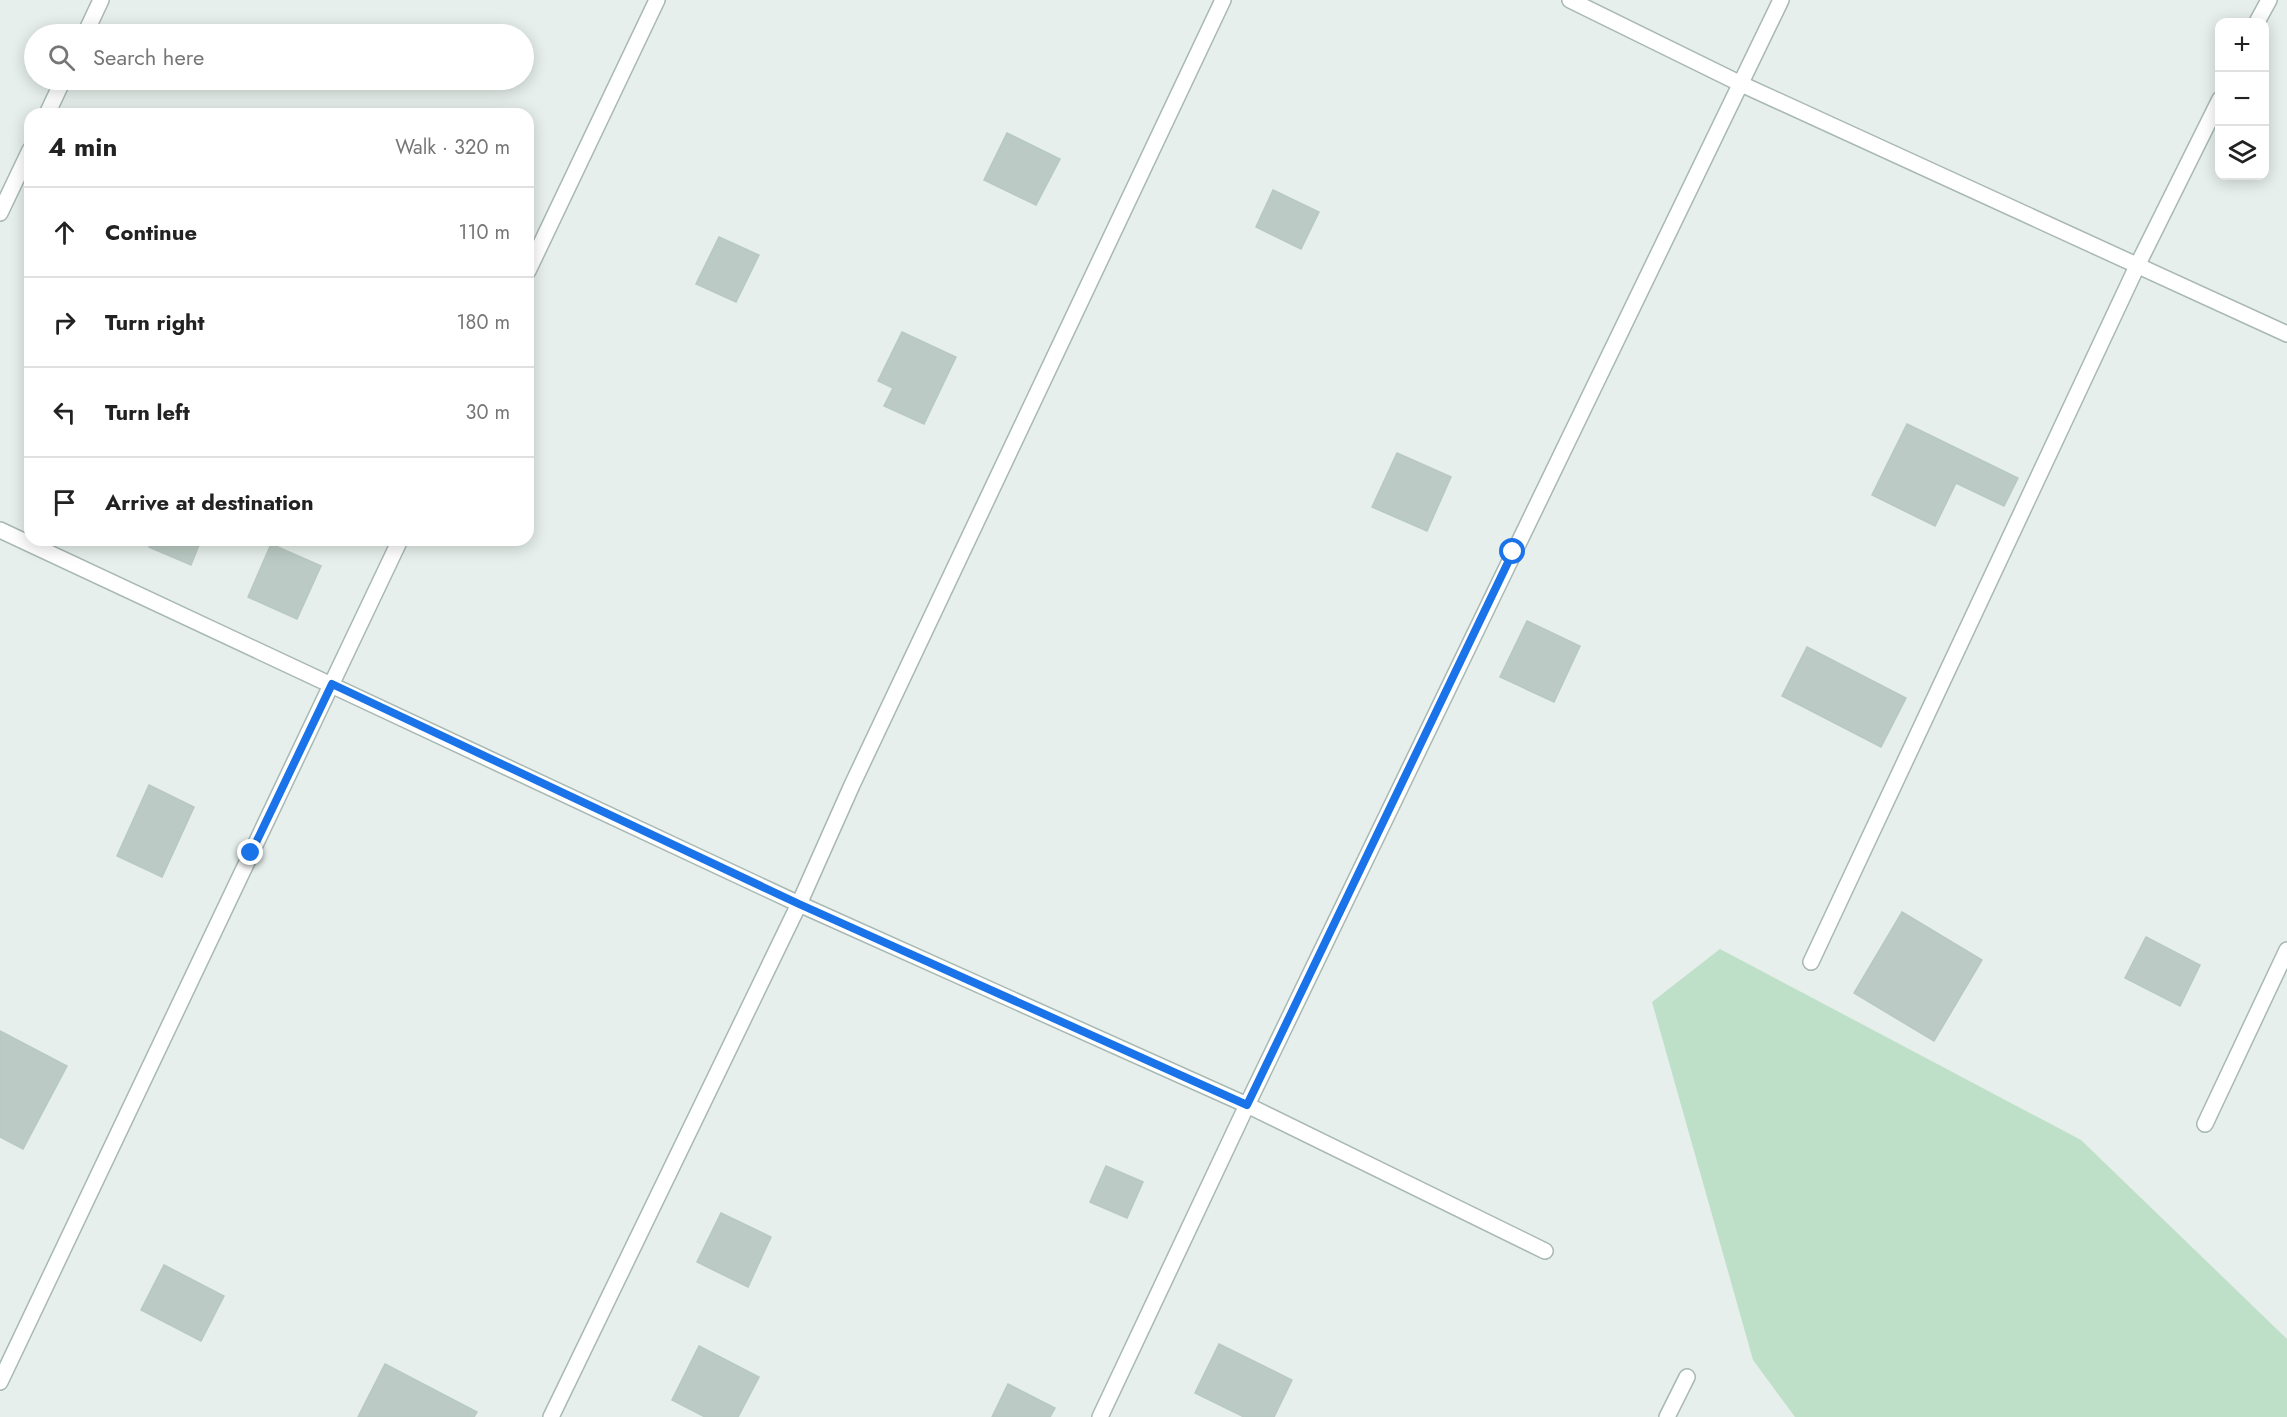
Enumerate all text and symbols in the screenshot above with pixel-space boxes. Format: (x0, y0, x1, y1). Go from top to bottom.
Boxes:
map controls (2215, 18, 2269, 180)
button: + (2215, 18, 2269, 72)
search box (24, 24, 534, 90)
icon: search (45, 41, 78, 74)
text: Search here (93, 41, 204, 73)
button: − (2215, 72, 2269, 126)
button: layers (2215, 126, 2269, 180)
text: 4 min (48, 128, 117, 166)
text: Walk · 320 m (395, 133, 510, 162)
icon: ahead (48, 216, 81, 249)
text: Continue (105, 216, 197, 248)
text: 110 m (458, 218, 510, 247)
icon: right (48, 306, 81, 339)
text: Turn right (105, 306, 205, 338)
text: 180 m (456, 308, 510, 337)
icon: left (48, 396, 81, 429)
text: Turn left (105, 396, 190, 428)
text: 30 m (465, 398, 510, 427)
icon: arrive (48, 486, 81, 519)
text: Arrive at destination (105, 486, 314, 518)
route start (1499, 538, 1525, 564)
route end (237, 839, 263, 865)

